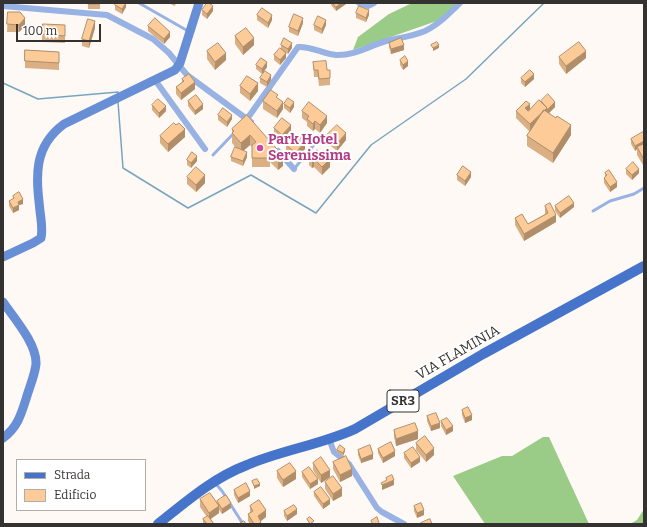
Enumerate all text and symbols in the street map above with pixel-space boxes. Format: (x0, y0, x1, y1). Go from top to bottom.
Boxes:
scale bar (18, 16, 103, 42)
text: 100 m (23, 24, 57, 38)
place label: Park Hotel Serenissima (268, 132, 351, 164)
marker: Park Hotel Serenissima (255, 143, 265, 153)
street label: VIA FLAMINIA (413, 322, 503, 384)
road number: SR3 (387, 390, 419, 412)
legend (16, 459, 146, 511)
text: Strada (54, 468, 90, 482)
text: Edificio (54, 488, 96, 502)

